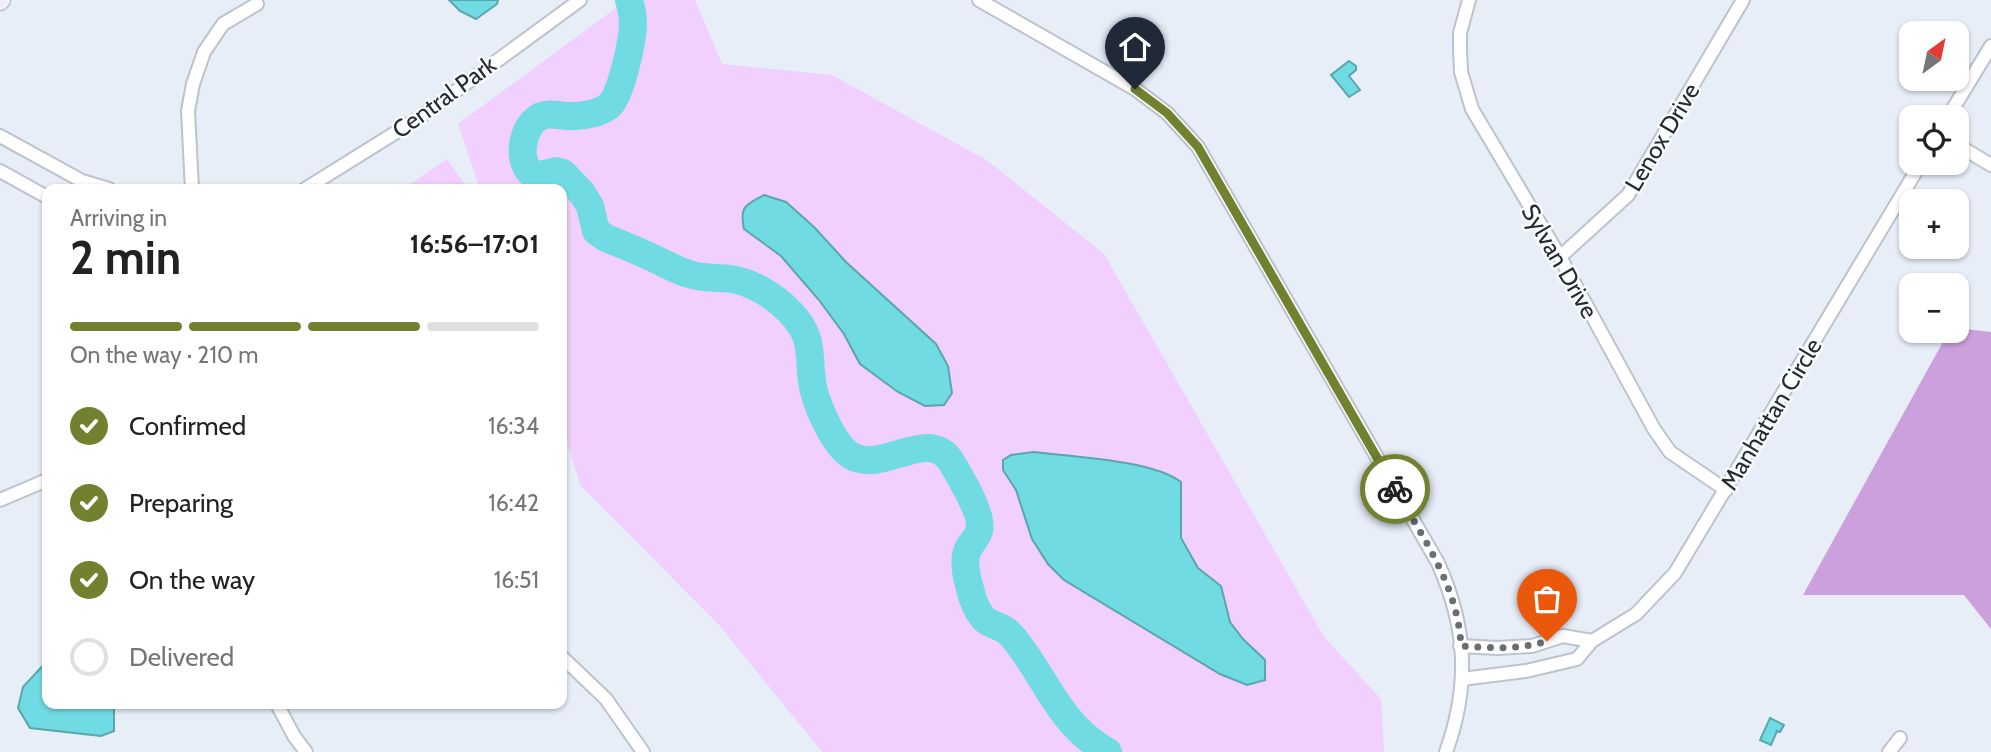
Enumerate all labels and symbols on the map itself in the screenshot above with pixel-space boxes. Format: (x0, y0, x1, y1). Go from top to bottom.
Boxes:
pin (1105, 17, 1165, 89)
north arrow (1899, 21, 1969, 91)
street label: Central Park (386, 49, 502, 144)
street label: Lenox Drive (1618, 78, 1706, 196)
street label: Sylvan Drive (1516, 199, 1604, 323)
street label: Manhattan Circle (1714, 333, 1828, 495)
courier (1360, 454, 1430, 524)
pin (1517, 569, 1577, 641)

